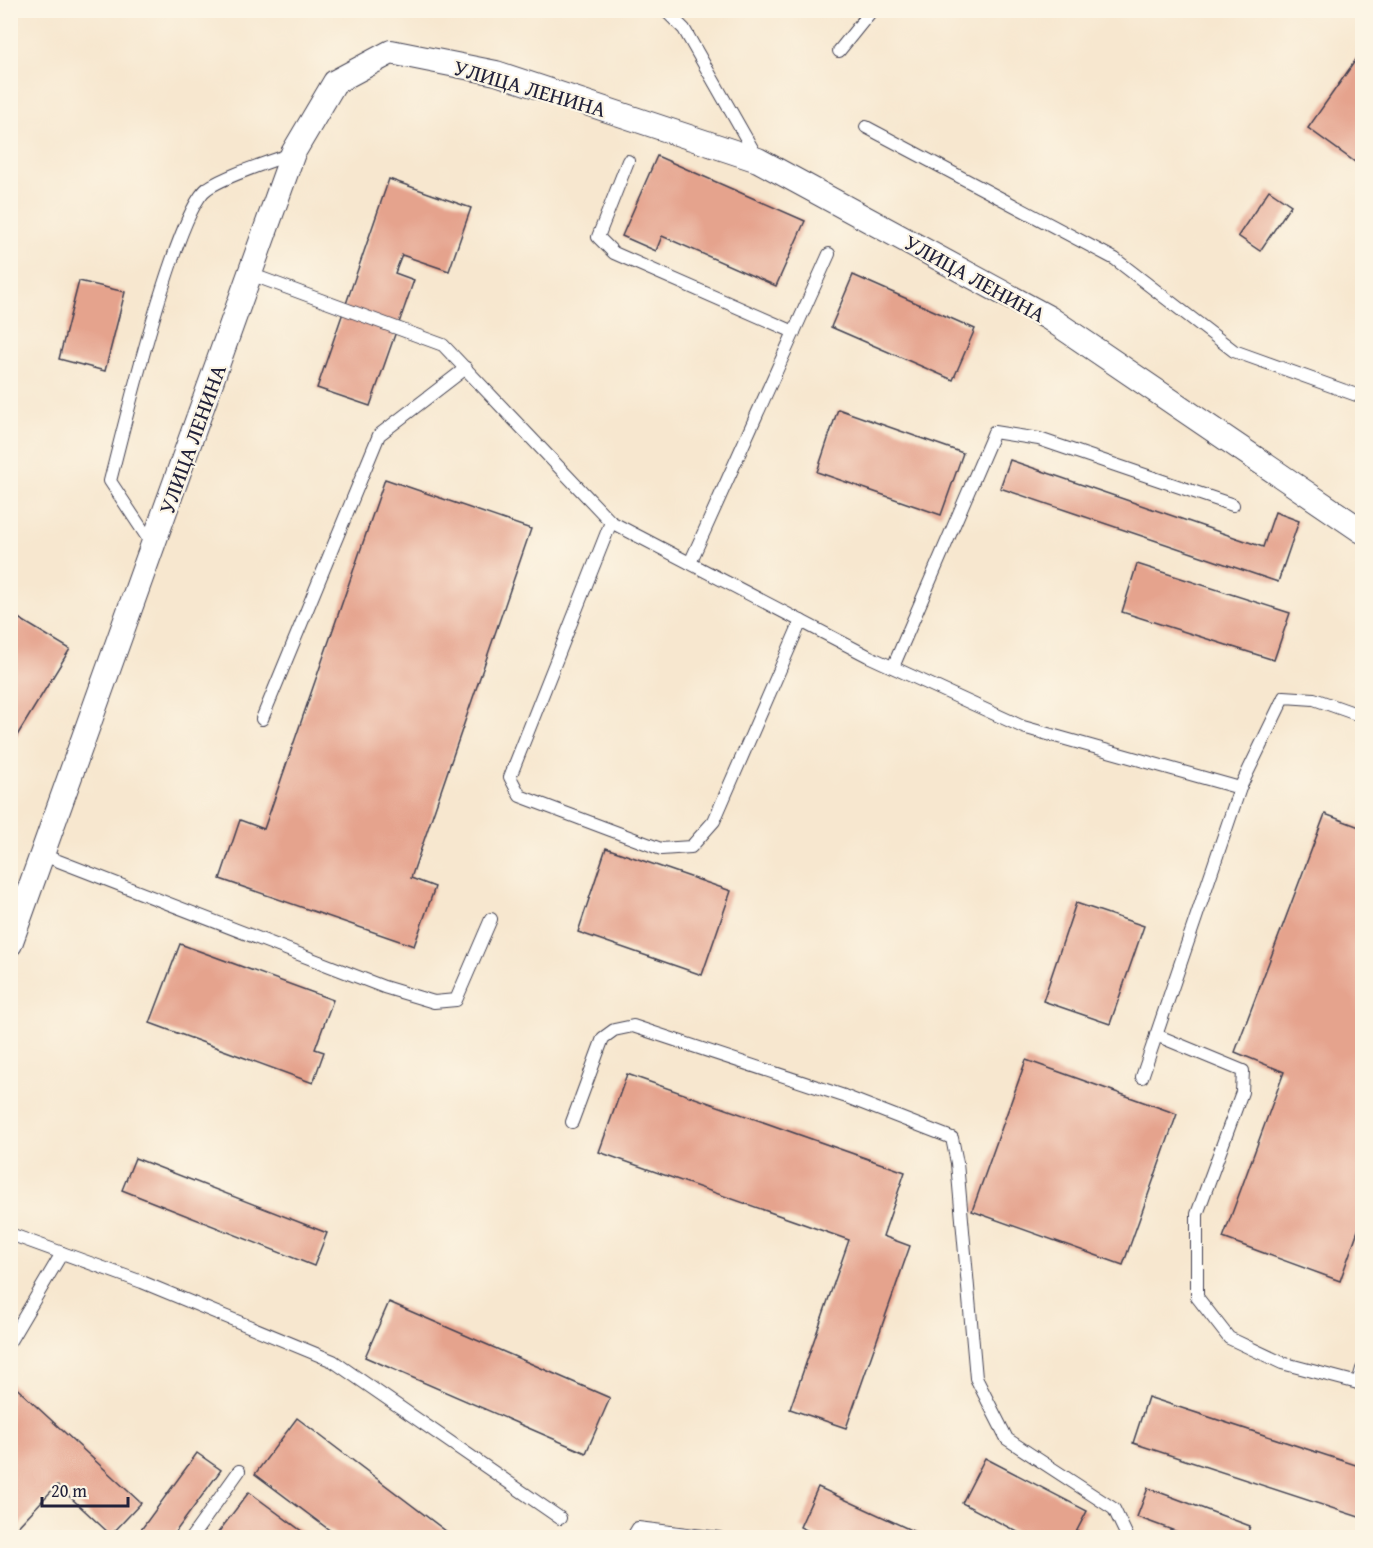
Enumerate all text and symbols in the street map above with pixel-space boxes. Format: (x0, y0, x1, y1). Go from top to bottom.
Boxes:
street label: УЛИЦА ЛЕНИНА (450, 51, 611, 125)
street label: УЛИЦА ЛЕНИНА (899, 226, 1052, 330)
street label: УЛИЦА ЛЕНИНА (150, 359, 234, 518)
scale bar (42, 1470, 128, 1508)
text: 20 m (51, 1477, 87, 1504)

